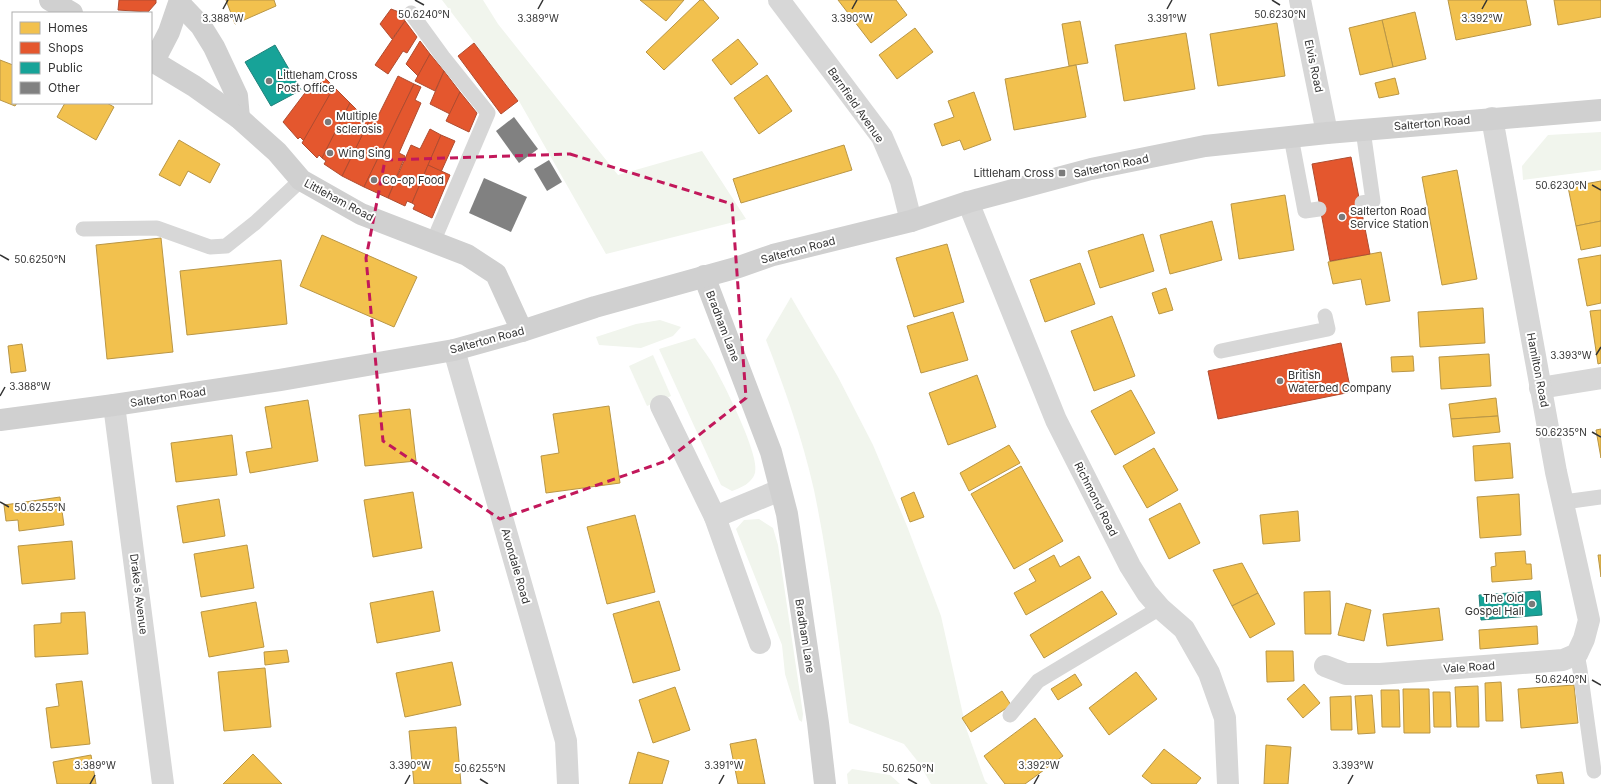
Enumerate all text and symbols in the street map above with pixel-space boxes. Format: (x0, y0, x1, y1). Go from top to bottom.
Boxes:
text: 50.6240°N (398, 8, 450, 20)
text: 50.6230°N (1254, 8, 1306, 20)
legend (12, 12, 152, 104)
text: 3.388°W (202, 12, 244, 24)
text: 3.389°W (517, 12, 559, 24)
text: 3.390°W (831, 12, 873, 24)
text: 3.391°W (1147, 12, 1187, 24)
text: 3.392°W (1461, 12, 1503, 24)
text: Homes (48, 20, 88, 35)
street label: Elvis Road (1302, 38, 1326, 94)
text: Shops (48, 40, 84, 55)
text: Public (48, 60, 83, 75)
street label: Barnfield Avenue (825, 65, 887, 145)
place label: Littleham Cross Post Office (277, 68, 358, 95)
marker: Littleham Cross Post Office (264, 76, 274, 86)
text: Other (48, 80, 80, 95)
place label: Multiple sclerosis (336, 109, 382, 136)
street label: Salterton Road (1393, 113, 1471, 133)
marker: Multiple sclerosis (323, 117, 333, 127)
place label: Wing Sing (338, 146, 391, 160)
marker: Wing Sing (325, 148, 335, 158)
street label: Salterton Road (1072, 151, 1150, 181)
place label: Littleham Cross (973, 166, 1054, 180)
marker: Littleham Cross (1057, 168, 1067, 178)
place label: Co-op Food (382, 173, 444, 187)
marker: Co-op Food (369, 175, 379, 185)
street label: Littleham Road (302, 176, 376, 224)
text: 50.6230°N (1535, 179, 1587, 191)
place label: Salterton Road Service Station (1350, 204, 1429, 231)
marker: Salterton Road Service Station (1337, 212, 1347, 222)
street label: Salterton Road (759, 233, 837, 267)
text: 50.6250°N (14, 253, 66, 265)
street label: Bradham Lane (703, 288, 743, 364)
street label: Salterton Road (448, 323, 526, 357)
street label: Hamilton Road (1524, 332, 1552, 408)
text: 3.393°W (1550, 349, 1592, 361)
place label: British Waterbed Company (1288, 368, 1391, 395)
marker: British Waterbed Company (1275, 376, 1285, 386)
text: 3.388°W (9, 380, 51, 392)
street label: Salterton Road (129, 384, 207, 410)
text: 50.6235°N (1535, 426, 1587, 438)
street label: Richmond Road (1071, 459, 1121, 539)
text: 50.6255°N (14, 501, 66, 513)
street label: Avondale Road (499, 527, 533, 605)
street label: Drake's Avenue (127, 553, 151, 635)
place label: The Old Gospel Hall (1465, 591, 1524, 618)
street label: Bradham Lane (792, 598, 818, 674)
marker: The Old Gospel Hall (1527, 599, 1537, 609)
street label: Vale Road (1443, 658, 1495, 676)
text: 50.6240°N (1535, 673, 1587, 685)
text: 3.389°W (74, 759, 116, 771)
text: 3.390°W (389, 759, 431, 771)
text: 3.391°W (704, 759, 744, 771)
text: 3.392°W (1018, 759, 1060, 771)
text: 3.393°W (1332, 759, 1374, 771)
text: 50.6255°N (454, 762, 506, 774)
text: 50.6250°N (882, 762, 934, 774)

